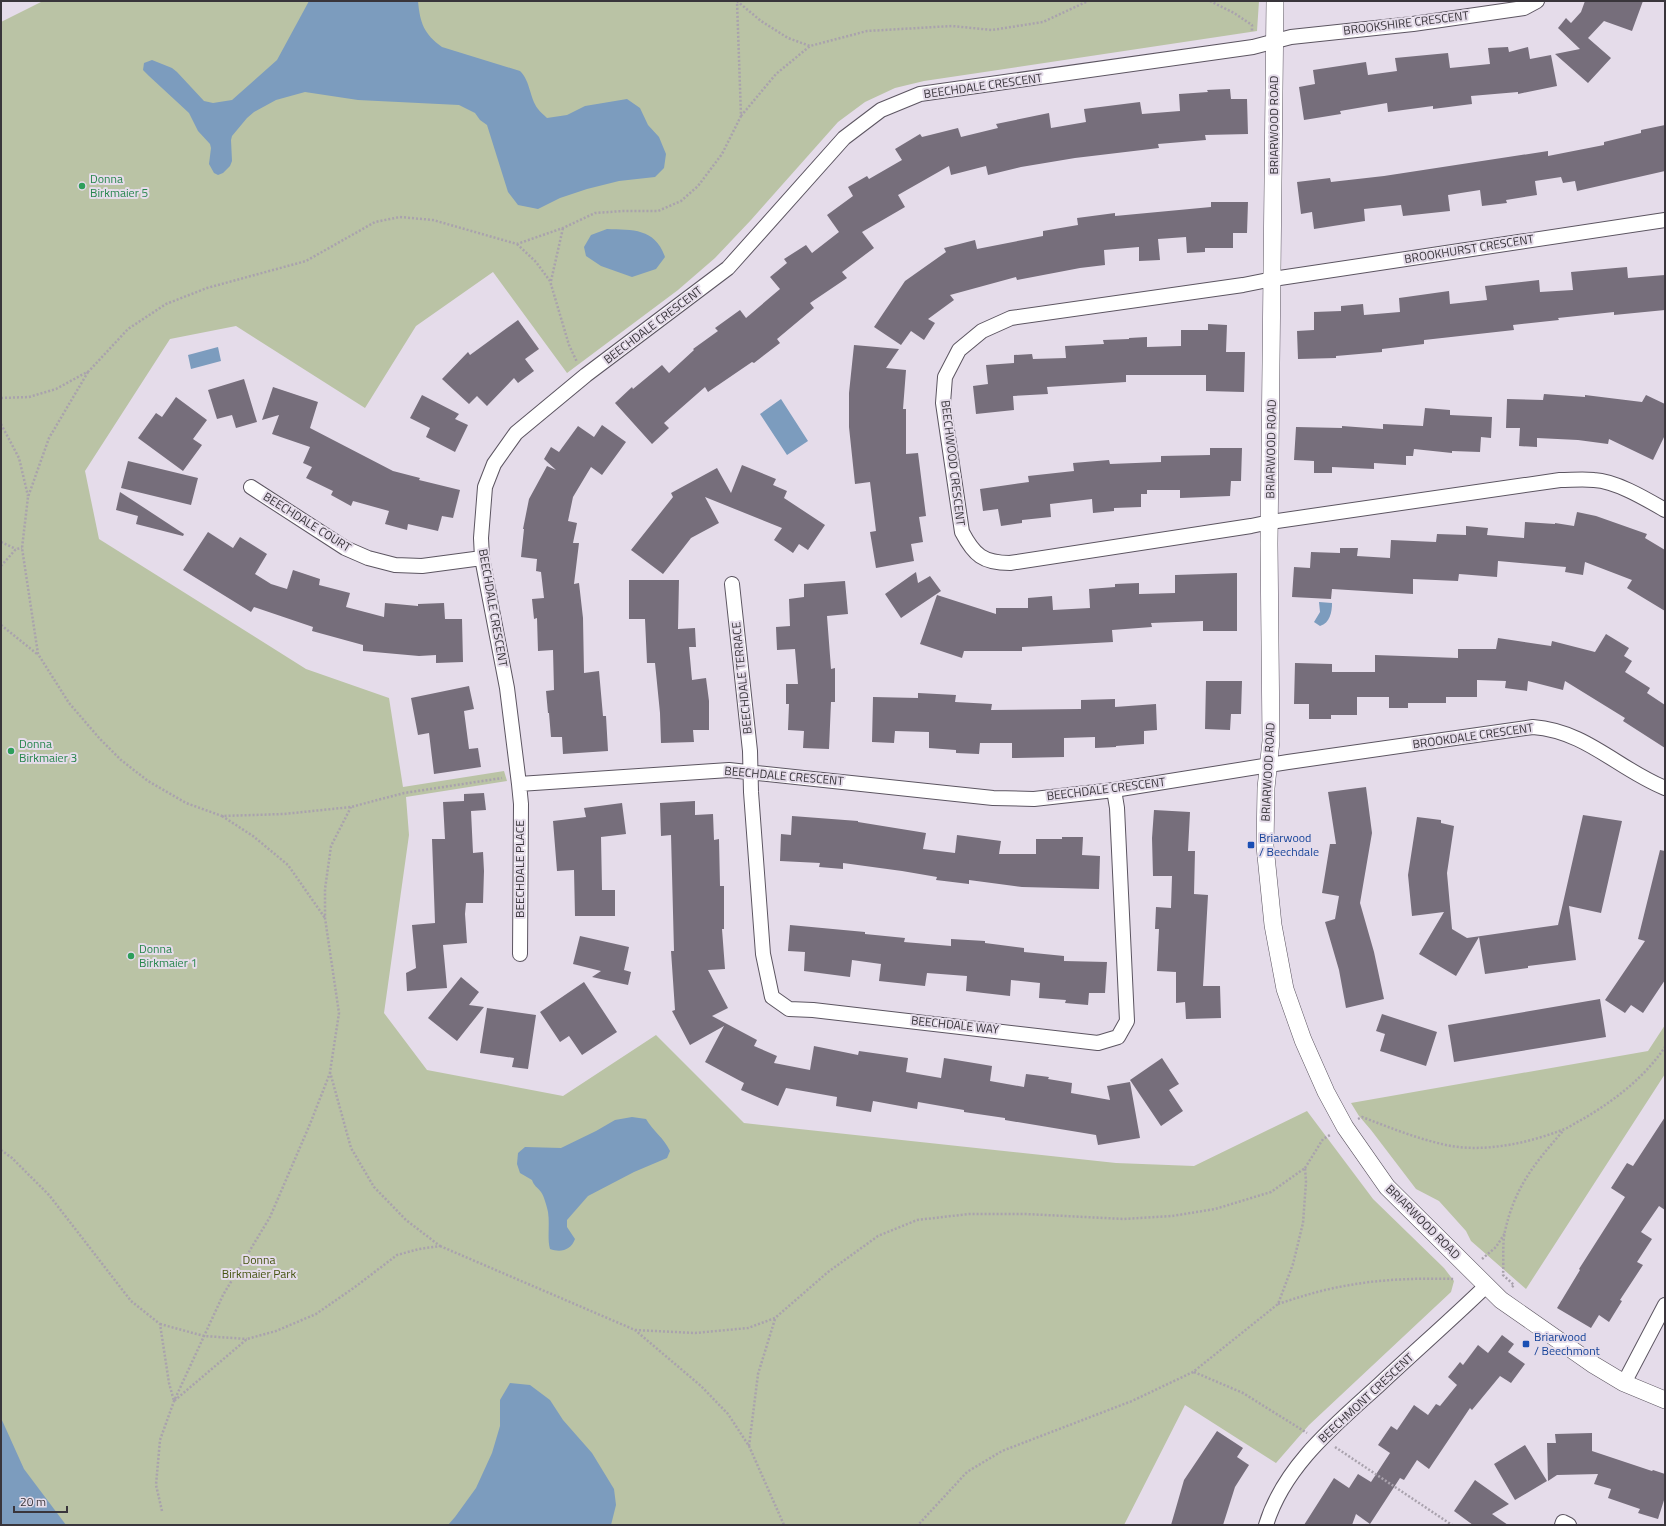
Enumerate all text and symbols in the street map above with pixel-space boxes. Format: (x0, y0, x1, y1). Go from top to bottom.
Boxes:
street label: BROOKSHIRE CRESCENT (1342, 5, 1470, 40)
street label: BEECHDALE CRESCENT (922, 68, 1044, 103)
street label: BRIARWOOD ROAD (1264, 75, 1283, 175)
place label: Donna Birkmaier 5 (90, 169, 148, 202)
marker: Donna Birkmaier 5 (77, 181, 87, 191)
street label: BROOKHURST CRESCENT (1403, 229, 1536, 268)
street label: BEECHDALE CRESCENT (599, 281, 707, 368)
street label: BEECHWOOD CRESCENT (936, 399, 971, 528)
street label: BRIARWOOD ROAD (1260, 399, 1281, 499)
street label: BEECHDALE COURT (260, 487, 356, 557)
street label: BEECHDALE CRESCENT (474, 547, 513, 669)
street label: BEECHDALE TERRACE (726, 621, 757, 735)
street label: BROOKDALE CRESCENT (1411, 718, 1535, 753)
street label: BRIARWOOD ROAD (1255, 722, 1280, 822)
place label: Donna Birkmaier 3 (19, 734, 77, 767)
marker: Donna Birkmaier 3 (6, 746, 16, 756)
street label: BEECHDALE CRESCENT (724, 761, 845, 790)
street label: BEECHDALE CRESCENT (1045, 772, 1167, 805)
street label: BEECHDALE PLACE (510, 820, 529, 918)
place label: Briarwood / Beechdale (1259, 828, 1319, 861)
marker: Briarwood / Beechdale (1246, 840, 1256, 850)
place label: Donna Birkmaier 1 (139, 939, 197, 972)
marker: Donna Birkmaier 1 (126, 951, 136, 961)
street label: BEECHDALE WAY (910, 1010, 1001, 1039)
street label: BRIARWOOD ROAD (1382, 1180, 1465, 1264)
park label: Donna Birkmaier Park (222, 1250, 296, 1283)
place label: Briarwood / Beechmont (1534, 1327, 1601, 1360)
marker: Briarwood / Beechmont (1521, 1339, 1531, 1349)
street label: BEECHMONT CRESCENT (1314, 1348, 1418, 1447)
scale bar (14, 1488, 67, 1514)
text: 20 m (20, 1492, 46, 1511)

